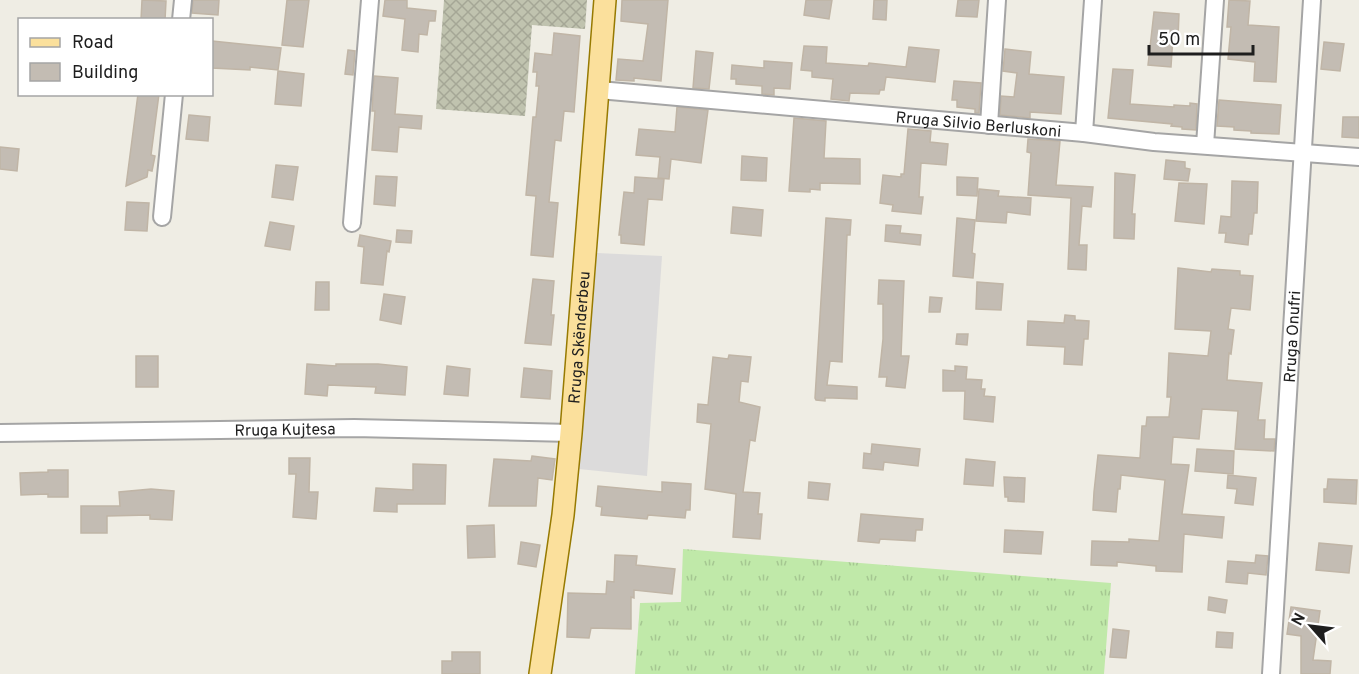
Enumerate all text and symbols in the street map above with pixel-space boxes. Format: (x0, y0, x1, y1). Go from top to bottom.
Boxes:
legend (18, 18, 213, 96)
scale bar (1149, 18, 1252, 56)
text: 50 m (1158, 29, 1200, 52)
text: Road (72, 32, 114, 55)
text: Building (72, 62, 138, 85)
street label: Rruga Silvio Berluskoni (895, 108, 1062, 143)
street label: Rruga Skënderbeu (565, 270, 596, 405)
street label: Rruga Onufri (1281, 290, 1306, 383)
street label: Rruga Kujtesa (234, 420, 336, 442)
north arrow (1281, 596, 1341, 656)
text: N (1288, 610, 1311, 630)

